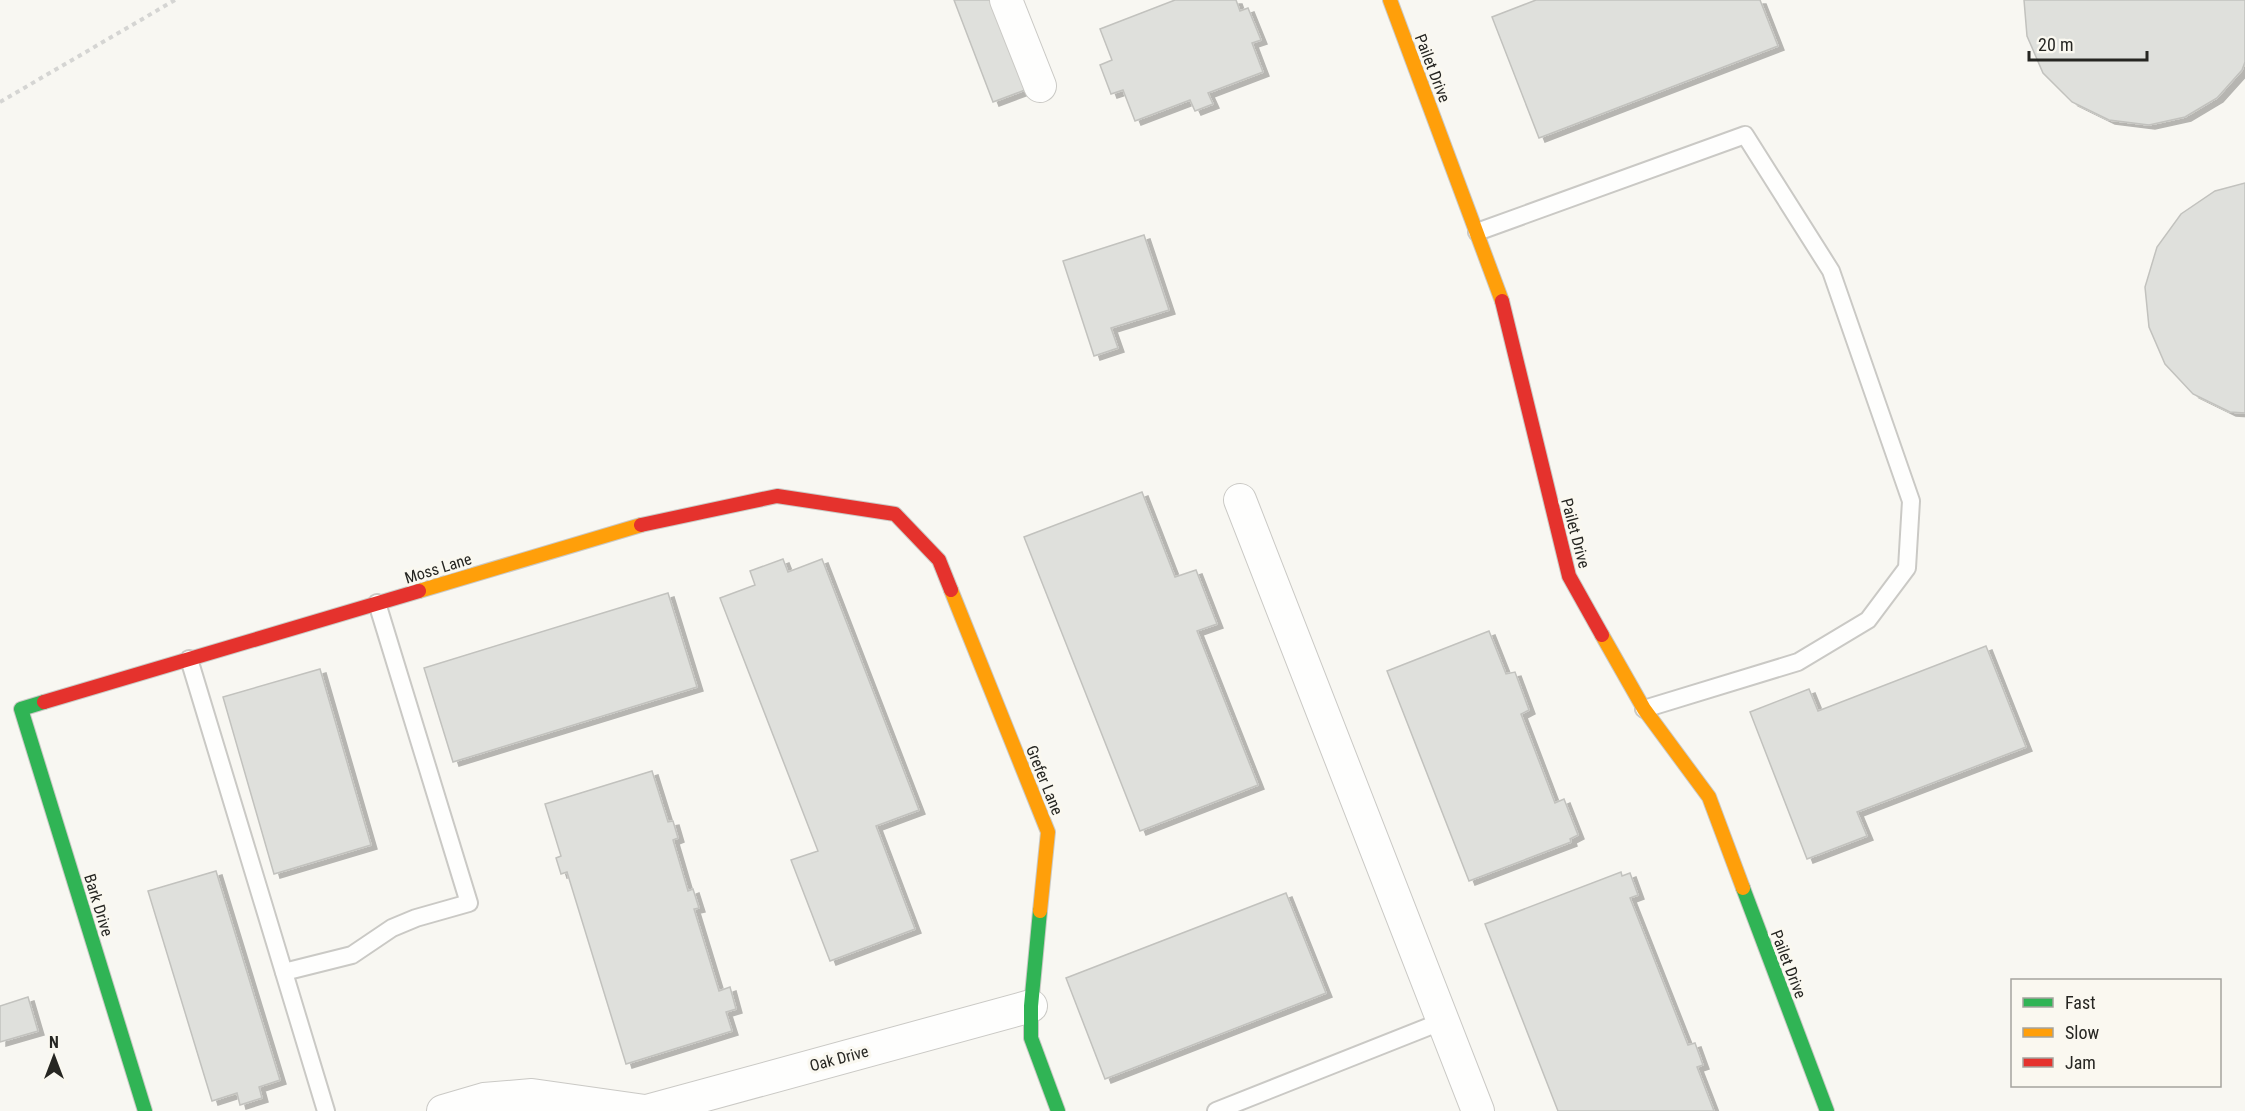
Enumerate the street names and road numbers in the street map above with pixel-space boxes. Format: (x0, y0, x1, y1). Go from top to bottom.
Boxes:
street label: Pailet Drive (1411, 31, 1454, 105)
street label: Pailet Drive (1557, 496, 1594, 570)
street label: Moss Lane (402, 549, 474, 588)
street label: Grefer Lane (1022, 743, 1067, 818)
street label: Bark Drive (80, 872, 117, 939)
street label: Pailet Drive (1767, 927, 1810, 1001)
street label: Oak Drive (808, 1042, 871, 1075)

